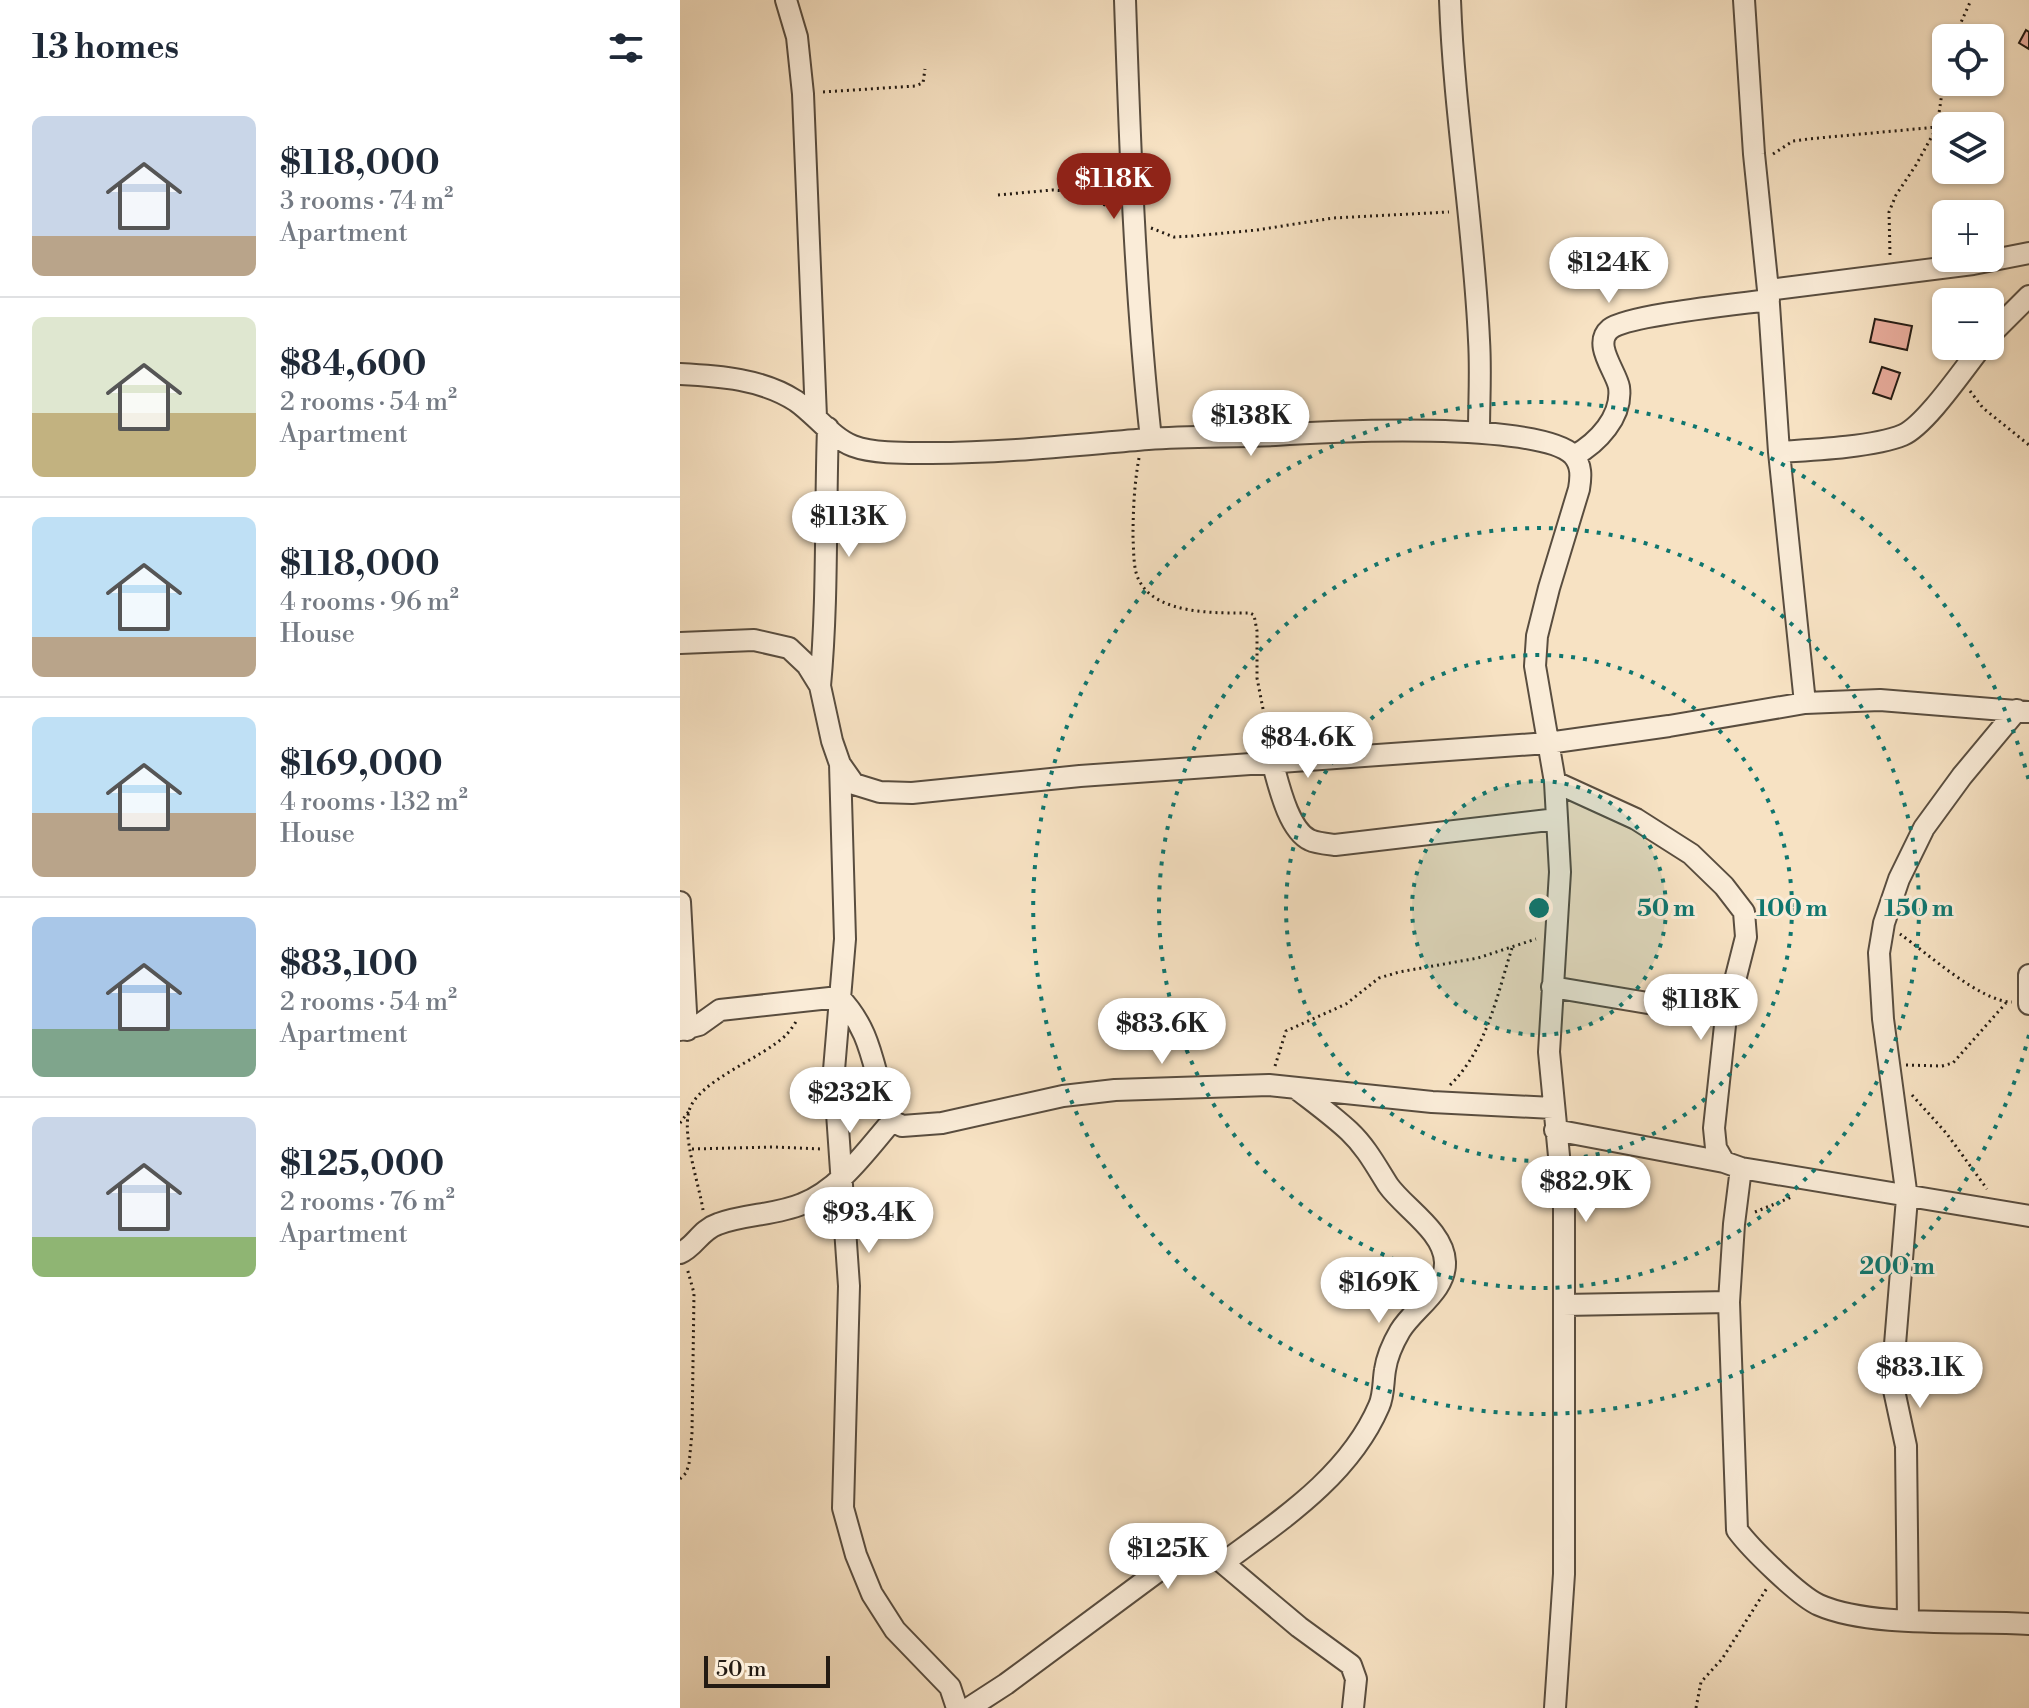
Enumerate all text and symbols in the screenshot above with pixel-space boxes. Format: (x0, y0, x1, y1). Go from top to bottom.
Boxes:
map controls (1932, 24, 2004, 360)
button: locate (1932, 24, 2004, 96)
icon: filters (604, 26, 648, 70)
text: 13 homes (32, 27, 179, 69)
button: layers (1932, 112, 2004, 184)
text: $118,000 (280, 143, 440, 185)
icon: home (96, 148, 192, 244)
pin: $118K (1058, 153, 1170, 221)
text: $118K (1075, 163, 1153, 195)
text: 3 rooms · 74 m² (280, 185, 453, 217)
button: + (1932, 200, 2004, 272)
text: Apartment (280, 217, 408, 249)
pin: $124K (1553, 237, 1665, 305)
text: $124K (1567, 247, 1651, 279)
button: − (1932, 288, 2004, 360)
text: $84,600 (280, 344, 427, 386)
icon: home (96, 349, 192, 445)
text: 2 rooms · 54 m² (280, 386, 457, 418)
pin: $138K (1195, 390, 1307, 458)
text: $138K (1210, 400, 1292, 432)
text: Apartment (280, 418, 408, 450)
pin: $113K (793, 491, 905, 559)
text: $113K (810, 501, 888, 533)
text: $118,000 (280, 544, 440, 586)
icon: home (96, 549, 192, 645)
text: 4 rooms · 96 m² (280, 586, 459, 618)
text: House (280, 618, 355, 650)
pin: $84.6K (1243, 712, 1373, 780)
text: $84.6K (1261, 722, 1355, 754)
text: $169,000 (280, 744, 443, 786)
icon: home (96, 749, 192, 845)
text: 4 rooms · 132 m² (280, 786, 468, 818)
text: House (280, 818, 355, 850)
centre of rings (1525, 894, 1553, 922)
text: 50 m (1637, 894, 1695, 924)
text: 100 m (1756, 894, 1828, 924)
text: 150 m (1884, 894, 1954, 924)
text: $83,100 (280, 944, 418, 986)
icon: home (96, 949, 192, 1045)
pin: $118K (1645, 974, 1757, 1042)
text: $118K (1662, 984, 1740, 1016)
text: 2 rooms · 54 m² (280, 986, 457, 1018)
pin: $83.6K (1097, 998, 1227, 1066)
text: $83.6K (1116, 1008, 1208, 1040)
text: Apartment (280, 1018, 408, 1050)
pin: $232K (794, 1067, 906, 1135)
text: $232K (808, 1077, 892, 1109)
text: $125,000 (280, 1144, 444, 1186)
icon: home (96, 1149, 192, 1245)
pin: $82.9K (1521, 1156, 1651, 1224)
text: $82.9K (1540, 1166, 1632, 1198)
text: 2 rooms · 76 m² (280, 1186, 455, 1218)
pin: $93.4K (804, 1187, 934, 1255)
text: $93.4K (822, 1197, 916, 1229)
text: Apartment (280, 1218, 408, 1250)
text: 200 m (1859, 1252, 1935, 1282)
pin: $169K (1323, 1257, 1435, 1325)
text: $169K (1339, 1267, 1419, 1299)
pin: $83.1K (1855, 1342, 1985, 1410)
text: $83.1K (1876, 1352, 1964, 1384)
pin: $125K (1112, 1523, 1224, 1591)
text: $125K (1127, 1533, 1209, 1565)
scale bar (704, 1652, 830, 1688)
text: 50 m (716, 1656, 767, 1683)

